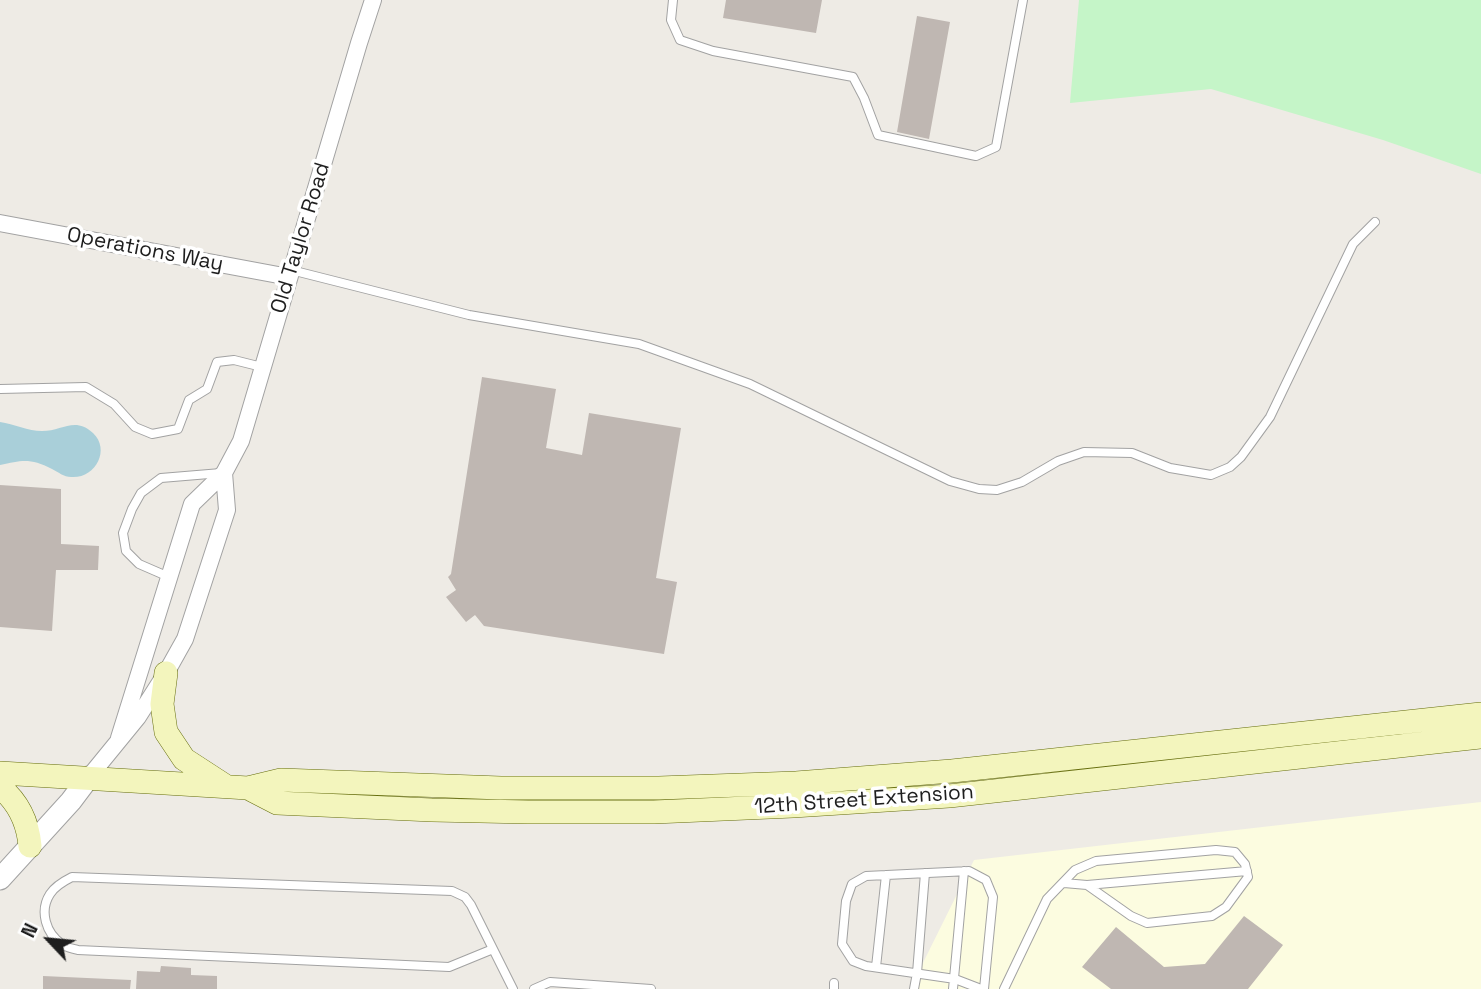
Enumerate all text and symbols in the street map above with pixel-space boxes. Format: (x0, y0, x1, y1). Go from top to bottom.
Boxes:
street label: Old Taylor Road (266, 160, 336, 316)
street label: Operations Way (65, 222, 225, 278)
street label: 12th Street Extension (753, 780, 975, 820)
north arrow (14, 905, 84, 975)
text: N (16, 919, 44, 942)

